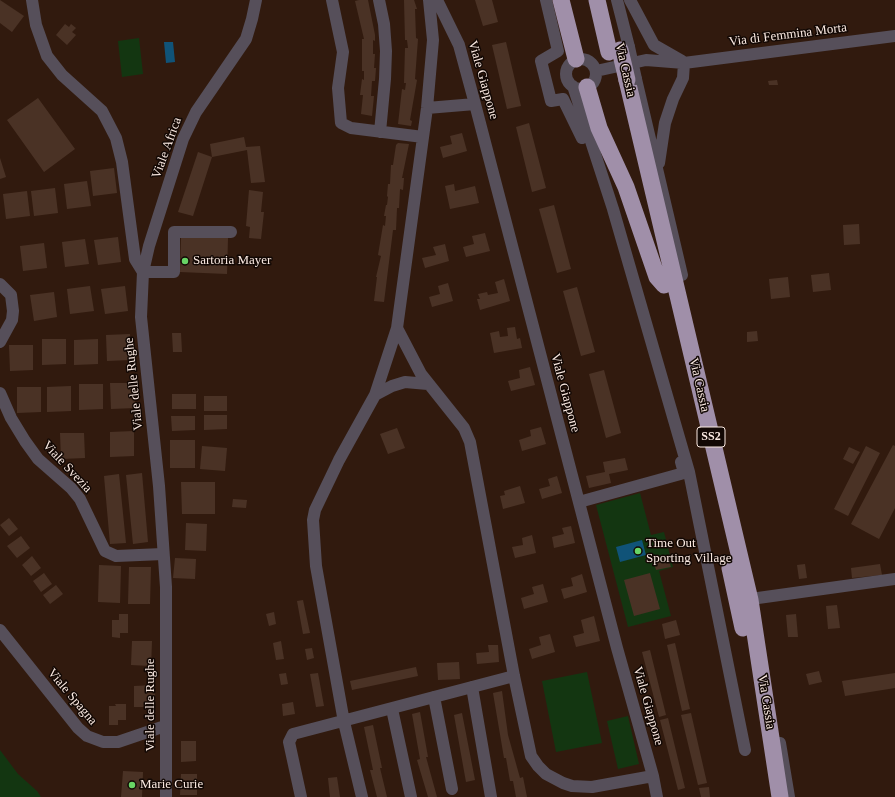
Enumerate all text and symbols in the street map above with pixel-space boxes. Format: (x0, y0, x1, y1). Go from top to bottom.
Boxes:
street label: Via di Femmina Morta (728, 20, 848, 50)
street label: Viale Giappone (464, 39, 502, 121)
street label: Via Cassia (611, 41, 639, 99)
street label: Viale Africa (149, 115, 185, 181)
place label: Sartoria Mayer (193, 253, 271, 269)
marker: Sartoria Mayer (180, 256, 190, 266)
street label: Viale delle Rughe (121, 337, 147, 431)
street label: Viale Giappone (547, 352, 583, 434)
street label: Via Cassia (685, 356, 713, 414)
road number: SS2 (697, 427, 725, 447)
street label: Viale Svezia (39, 438, 95, 496)
place label: Time Out Sporting Village (646, 536, 732, 567)
marker: Time Out Sporting Village (633, 546, 643, 556)
street label: Viale delle Rughe (143, 658, 159, 752)
street label: Viale Giappone (629, 665, 667, 747)
street label: Viale Spagna (44, 666, 100, 728)
street label: Via Cassia (754, 674, 778, 730)
place label: Marie Curie (140, 777, 203, 793)
marker: Marie Curie (127, 780, 137, 790)

